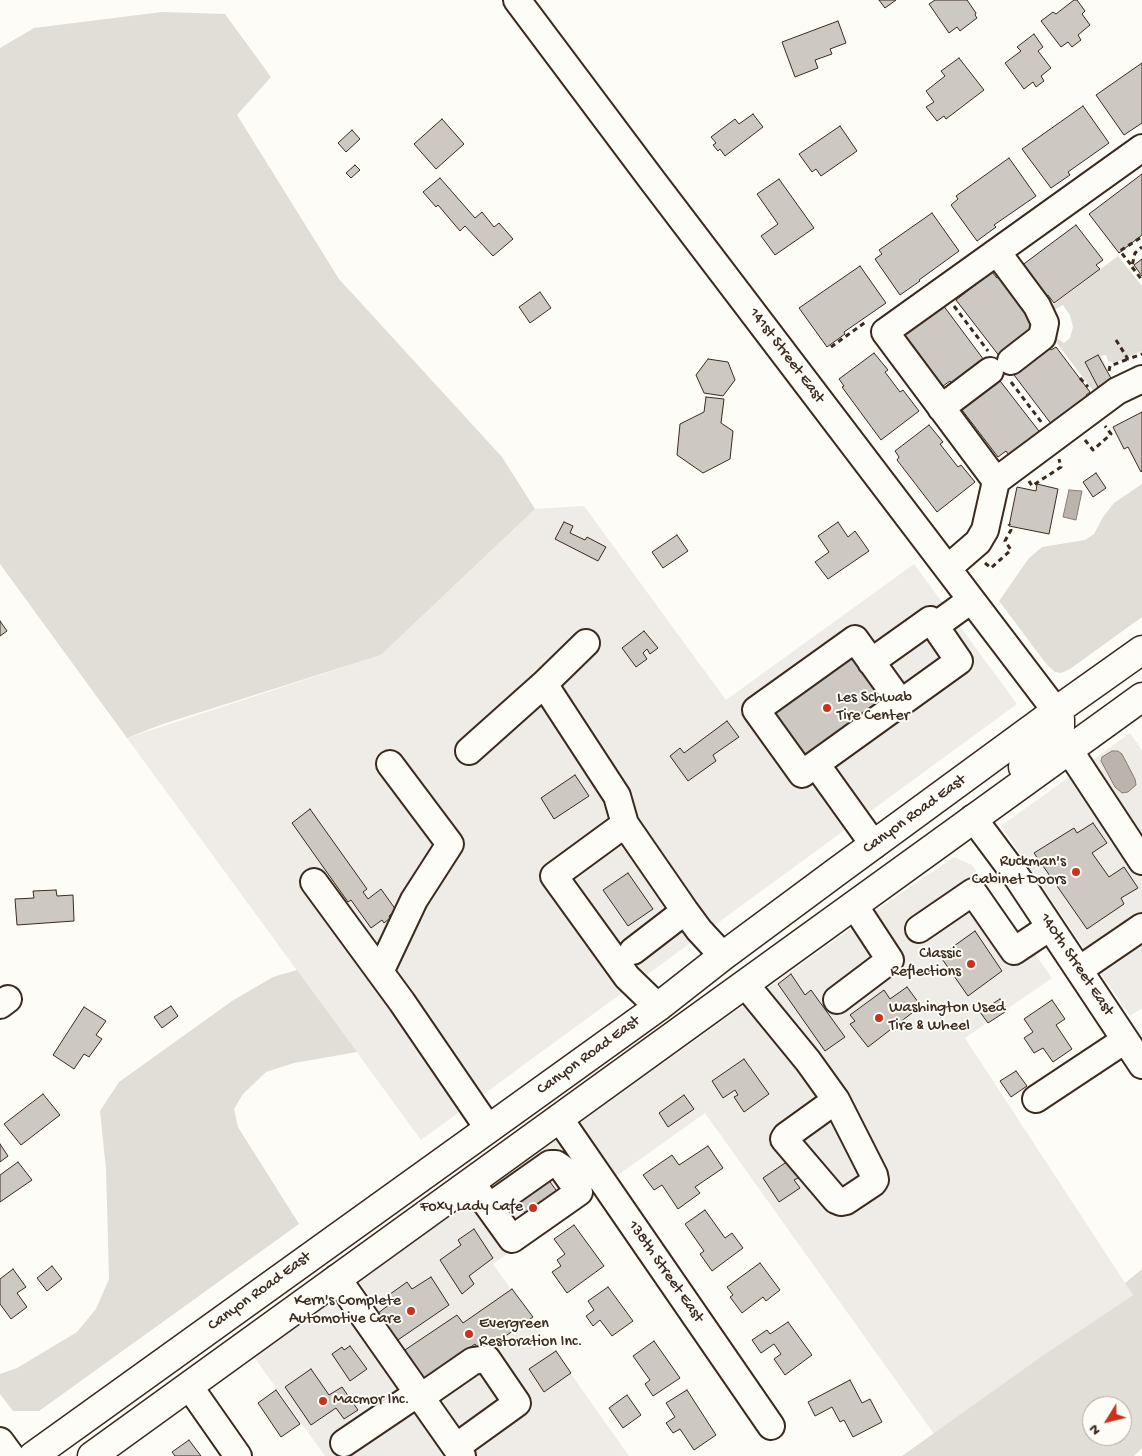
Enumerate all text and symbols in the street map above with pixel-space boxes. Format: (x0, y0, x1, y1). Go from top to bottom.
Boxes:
street label: 141st Street East (744, 305, 828, 407)
place label: Les Schwab Tire Center (837, 689, 912, 727)
marker: Les Schwab Tire Center (821, 702, 833, 714)
street label: Canyon Road East (860, 771, 970, 859)
place label: Ruckman's Cabinet Doors (972, 853, 1066, 891)
marker: Ruckman's Cabinet Doors (1070, 866, 1082, 878)
street label: 140th Street East (1035, 910, 1117, 1020)
place label: Classic Reflections (890, 945, 961, 983)
marker: Classic Reflections (965, 958, 977, 970)
place label: Washington Used Tire & Wheel (889, 999, 1005, 1037)
street label: Canyon Road East (534, 1012, 644, 1100)
marker: Washington Used Tire & Wheel (873, 1012, 885, 1024)
place label: Foxy Lady Cafe (420, 1198, 523, 1218)
marker: Foxy Lady Cafe (527, 1202, 539, 1214)
street label: 138th Street East (623, 1217, 707, 1327)
street label: Canyon Road East (205, 1248, 315, 1336)
place label: Kern's Complete Automotive Care (289, 1292, 401, 1330)
marker: Kern's Complete Automotive Care (405, 1305, 417, 1317)
place label: Evergreen Restoration Inc. (479, 1315, 583, 1353)
marker: Evergreen Restoration Inc. (463, 1328, 475, 1340)
place label: Macmor Inc. (333, 1391, 409, 1411)
marker: Macmor Inc. (317, 1395, 329, 1407)
north arrow (1082, 1396, 1132, 1446)
text: N (1086, 1421, 1105, 1438)

